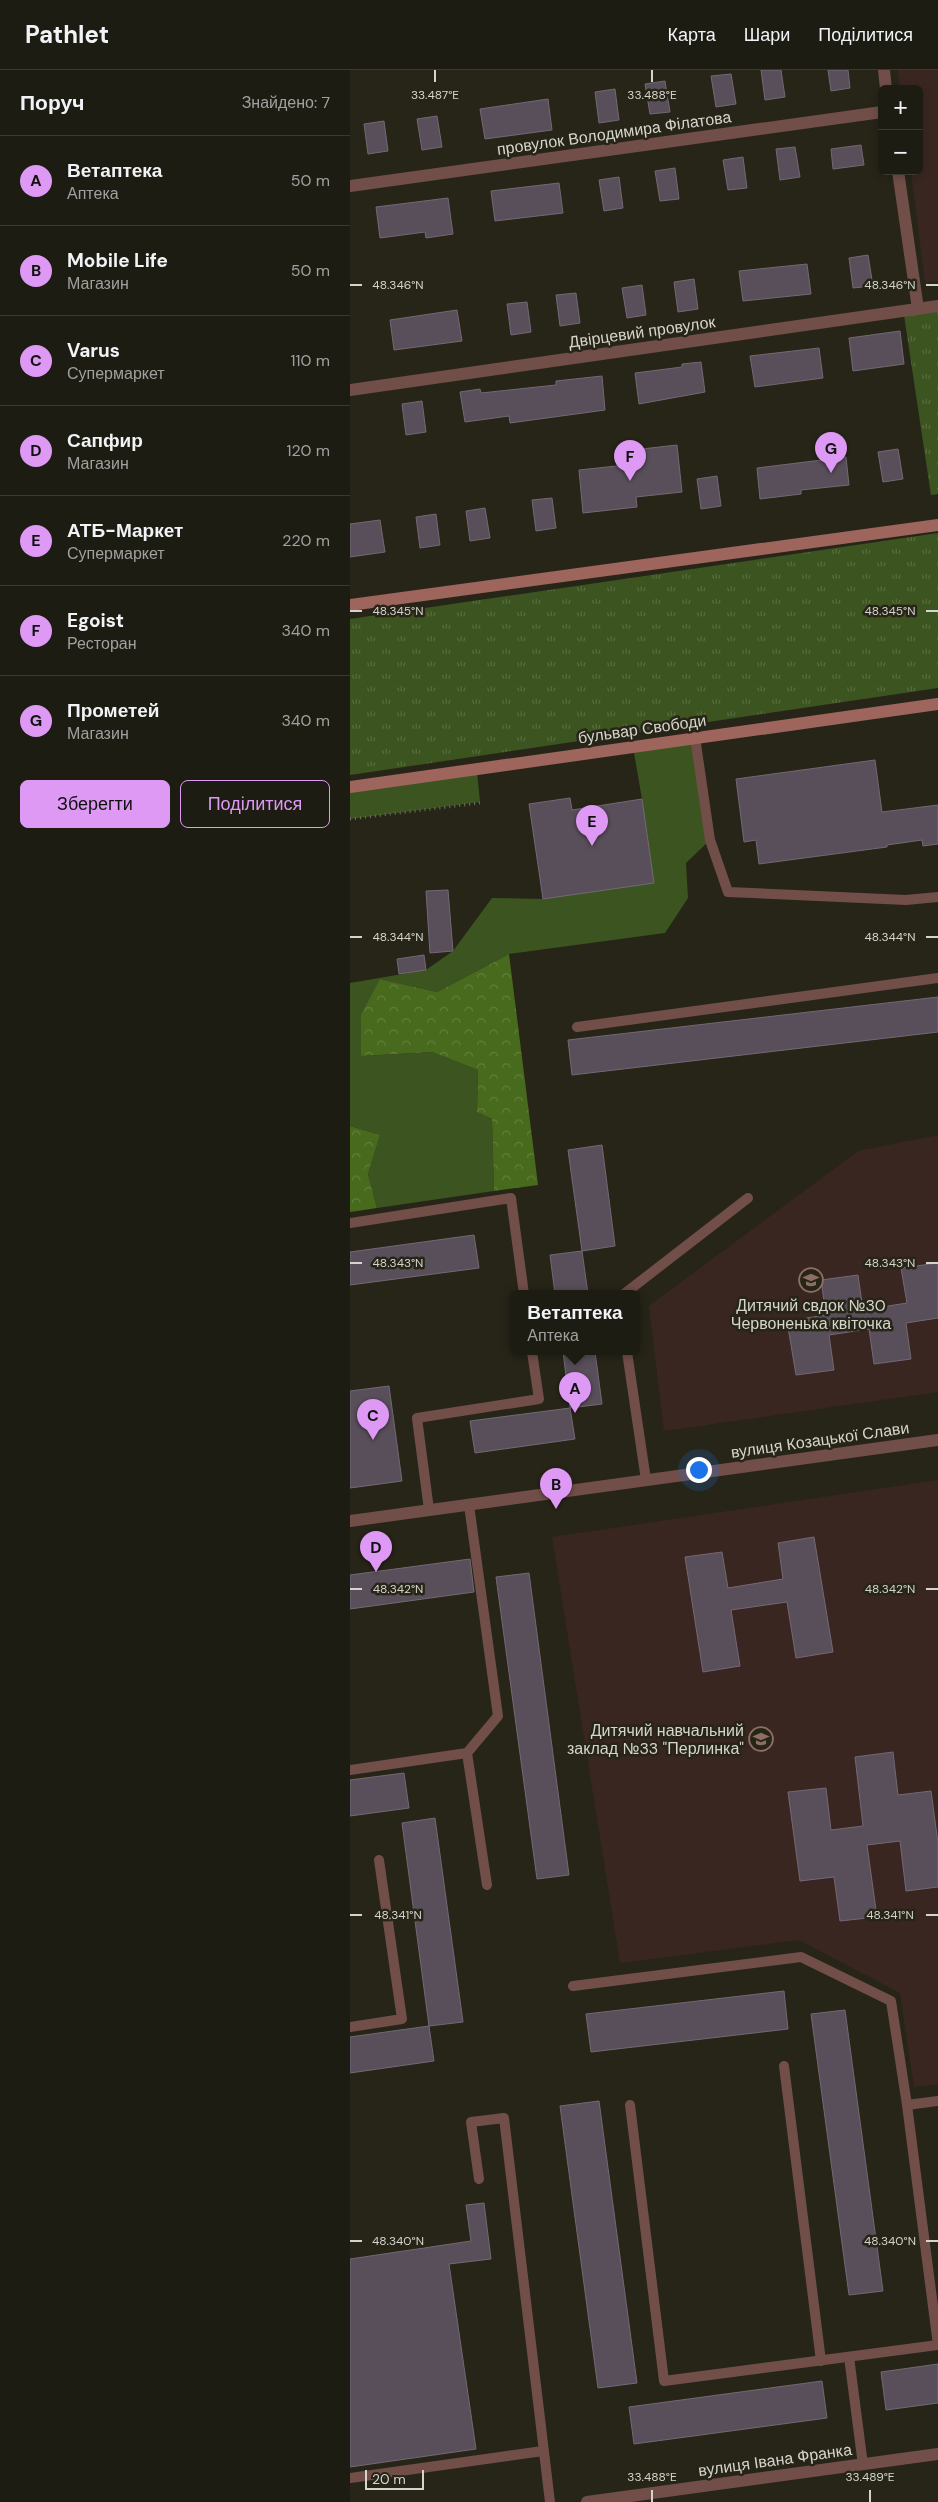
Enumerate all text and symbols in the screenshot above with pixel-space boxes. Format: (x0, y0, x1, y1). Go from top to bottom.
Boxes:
text: Pathlet (25, 19, 109, 50)
text: Карта (668, 23, 716, 47)
text: Шари (744, 23, 790, 47)
text: Поділитися (818, 23, 913, 47)
map controls (878, 85, 923, 175)
button: + (878, 85, 923, 130)
text: 33.487°E (411, 87, 459, 103)
text: 33.488°E (627, 87, 677, 103)
text: Поруч (20, 89, 84, 117)
text: Знайдено: 7 (242, 92, 330, 113)
street label: провулок Володимира Філатова (496, 106, 733, 160)
button: − (878, 130, 923, 175)
text: Ветаптека (67, 158, 162, 183)
text: A (30, 170, 42, 191)
text: 50 m (291, 170, 330, 191)
text: Аптека (67, 183, 119, 204)
text: Mobile Life (67, 248, 168, 273)
text: B (31, 260, 41, 281)
text: 50 m (291, 260, 330, 281)
text: Магазин (67, 273, 129, 294)
text: 48.346°N (372, 277, 424, 293)
text: 48.346°N (864, 277, 916, 293)
street label: Двірцевий провулок (567, 311, 718, 353)
text: Varus (67, 338, 120, 363)
text: C (30, 350, 42, 371)
text: 110 m (291, 350, 330, 371)
text: Супермаркет (67, 363, 165, 384)
text: Сапфир (67, 428, 143, 453)
pin: G (815, 432, 847, 473)
text: D (30, 440, 42, 461)
text: 120 m (286, 440, 330, 461)
pin: F (614, 440, 646, 481)
text: Магазин (67, 453, 129, 474)
text: АТБ-Маркет (67, 518, 183, 543)
text: E (31, 530, 41, 551)
text: 220 m (282, 530, 330, 551)
text: Супермаркет (67, 543, 165, 564)
text: 48.345°N (372, 603, 424, 619)
text: 48.345°N (864, 603, 916, 619)
text: Egoist (67, 608, 124, 633)
text: F (32, 620, 40, 641)
text: 340 m (281, 620, 330, 641)
text: Ресторан (67, 633, 137, 654)
text: Прометей (67, 698, 160, 723)
text: G (30, 710, 42, 731)
text: 340 m (281, 710, 330, 731)
street label: бульвар Свободи (577, 710, 707, 748)
text: Магазин (67, 723, 129, 744)
button: Зберегти (20, 780, 170, 828)
button: Поділитися (180, 780, 330, 828)
pin: E (576, 805, 608, 846)
text: 48.344°N (372, 929, 424, 945)
text: 48.344°N (864, 929, 916, 945)
text: 48.343°N (373, 1255, 423, 1271)
text: 48.343°N (865, 1255, 915, 1271)
school or university icon: Дитячий свдок №30 Червоненька квіточка (798, 1267, 824, 1293)
popup (510, 1290, 640, 1355)
place label: Дитячий свдок №30 Червоненька квіточка (731, 1295, 891, 1334)
text: Ветаптека (527, 1300, 623, 1325)
text: Аптека (527, 1325, 579, 1346)
pin: A (559, 1372, 591, 1413)
pin: C (357, 1399, 389, 1440)
street label: вулиця Козацької Слави (729, 1417, 911, 1463)
your location (686, 1457, 712, 1483)
pin: B (540, 1468, 572, 1509)
pin: D (360, 1531, 392, 1572)
text: 48.342°N (373, 1581, 423, 1597)
text: 48.342°N (865, 1581, 915, 1597)
place label: Дитячий навчальний заклад №33 "Перлинка" (567, 1720, 744, 1759)
school or university icon: Дитячий навчальний заклад №33 "Перлинка" (748, 1726, 774, 1752)
text: 48.341°N (374, 1907, 422, 1923)
text: 48.341°N (866, 1907, 914, 1923)
text: 48.340°N (372, 2233, 424, 2249)
text: 48.340°N (864, 2233, 916, 2249)
street label: вулиця Івана Франка (697, 2439, 853, 2481)
scale bar (365, 2467, 424, 2490)
text: 33.488°E (627, 2469, 677, 2485)
text: 33.489°E (845, 2469, 895, 2485)
text: 20 m (372, 2470, 406, 2488)

